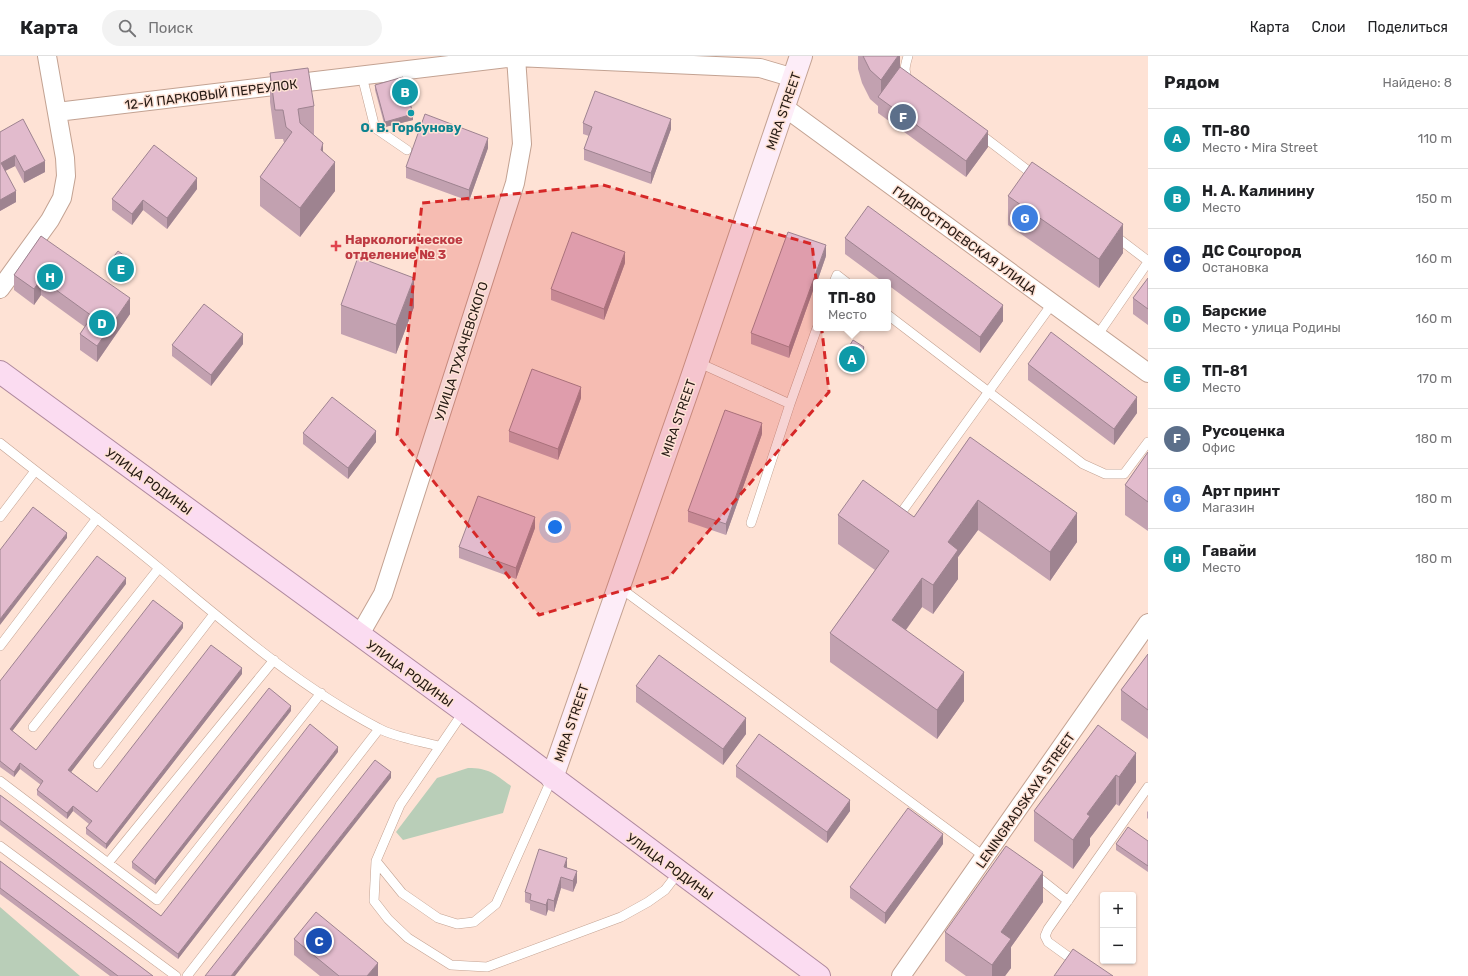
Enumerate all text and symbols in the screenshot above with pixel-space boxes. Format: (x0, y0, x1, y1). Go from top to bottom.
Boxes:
search box (102, 10, 382, 46)
text: Карта (20, 16, 78, 39)
icon: search (116, 17, 138, 39)
text: Поиск (148, 19, 193, 37)
text: Карта (1250, 19, 1290, 36)
text: Слои (1312, 19, 1346, 36)
text: Поделиться (1368, 19, 1448, 36)
street label: MIRA STREET (763, 70, 804, 152)
text: Рядом (1164, 72, 1220, 92)
text: Найдено: 8 (1382, 75, 1452, 90)
street label: 12-Й ПАРКОВЫЙ ПЕРЕУЛОК (124, 76, 298, 113)
pin: B (392, 77, 418, 107)
pin: F (890, 102, 916, 132)
marker: О. В. Горбунову (406, 108, 416, 118)
place label: О. В. Горбунову (361, 120, 462, 135)
text: ТП-80 (1202, 122, 1250, 140)
text: A (1172, 131, 1182, 146)
text: 110 m (1418, 131, 1452, 146)
text: Место · Mira Street (1202, 140, 1318, 155)
text: Н. А. Калинину (1202, 182, 1315, 200)
street label: ГИДРОСТРОЕВСКАЯ УЛИЦА (890, 183, 1040, 298)
text: B (1172, 191, 1182, 206)
text: 150 m (1416, 191, 1452, 206)
text: Место (1202, 200, 1241, 215)
pin: G (1012, 203, 1038, 233)
place label: Наркологическое отделение № 3 (345, 232, 463, 262)
marker: Наркологическое отделение № 3 (330, 240, 342, 252)
text: ДС Соцгород (1202, 242, 1301, 260)
text: C (1172, 251, 1182, 266)
text: 160 m (1416, 251, 1452, 266)
pin: E (108, 254, 134, 284)
text: Остановка (1202, 260, 1269, 275)
pin: H (37, 262, 63, 292)
street label: УЛИЦА ТУХАЧЕВСКОГО (432, 279, 491, 423)
popup (813, 279, 891, 331)
text: ТП-80 (828, 289, 876, 307)
text: Барские (1202, 302, 1267, 320)
text: Место (828, 307, 867, 322)
pin: D (89, 308, 115, 338)
text: D (1172, 311, 1182, 326)
text: 160 m (1416, 311, 1452, 326)
text: Место · улица Родины (1202, 320, 1341, 335)
pin: A (839, 344, 865, 374)
text: ТП-81 (1202, 362, 1247, 380)
text: E (1173, 371, 1181, 386)
text: 170 m (1417, 371, 1452, 386)
street label: MIRA STREET (658, 377, 699, 459)
text: Место (1202, 380, 1241, 395)
text: Русоценка (1202, 422, 1285, 440)
text: F (1173, 431, 1181, 446)
text: 180 m (1415, 431, 1452, 446)
text: Офис (1202, 440, 1235, 455)
street label: УЛИЦА РОДИНЫ (102, 445, 195, 518)
text: Арт принт (1202, 482, 1280, 500)
text: G (1172, 491, 1182, 506)
text: 180 m (1415, 491, 1452, 506)
text: Магазин (1202, 500, 1255, 515)
your location (545, 517, 565, 537)
text: Гавайи (1202, 542, 1256, 560)
text: H (1172, 551, 1182, 566)
text: 180 m (1415, 551, 1452, 566)
text: Место (1202, 560, 1241, 575)
street label: УЛИЦА РОДИНЫ (363, 637, 456, 710)
street label: MIRA STREET (551, 682, 592, 764)
street label: LENINGRADSKAYA STREET (973, 729, 1078, 871)
street label: УЛИЦА РОДИНЫ (623, 830, 716, 903)
map controls (1100, 892, 1136, 964)
button: + (1100, 892, 1136, 928)
pin: C (306, 926, 332, 956)
button: − (1100, 928, 1136, 964)

